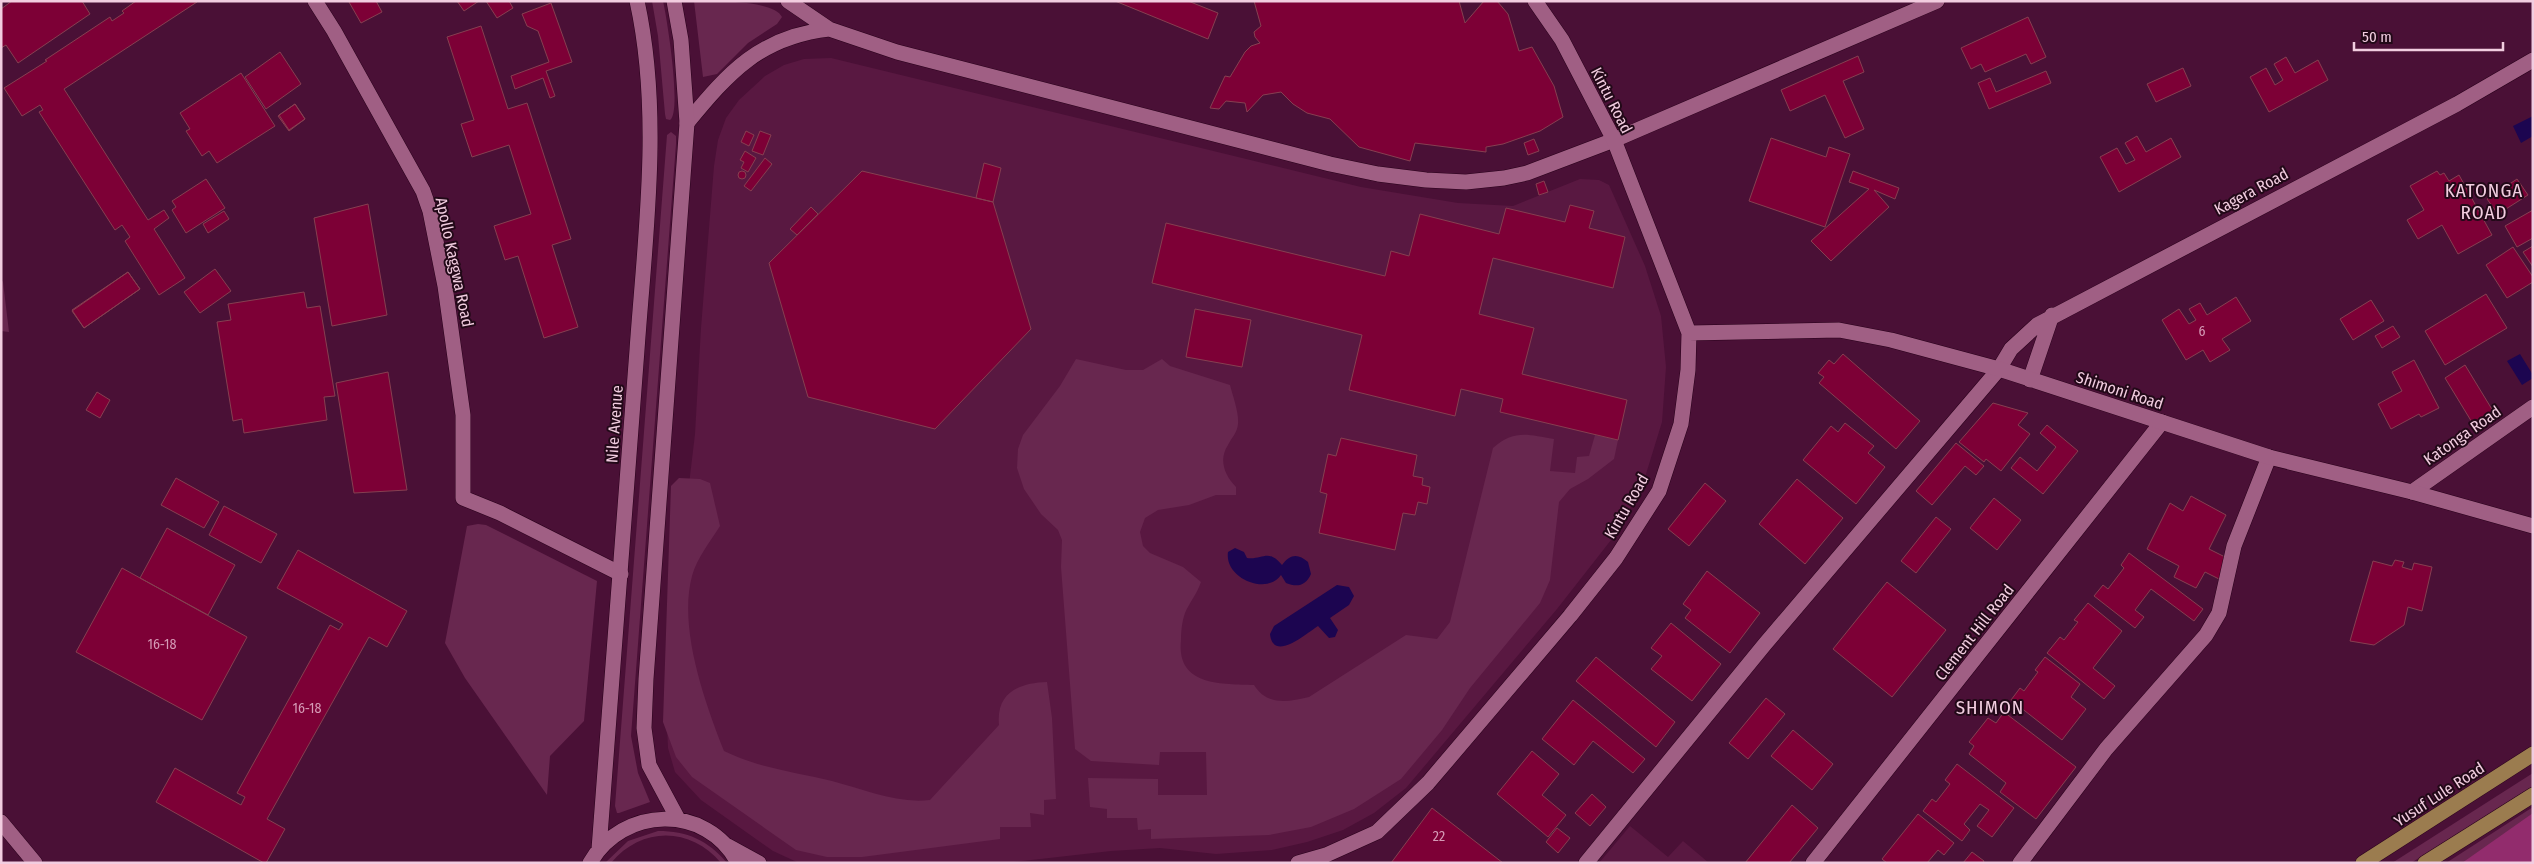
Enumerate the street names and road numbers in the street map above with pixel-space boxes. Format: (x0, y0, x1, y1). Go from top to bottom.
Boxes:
street label: Kintu Road (1587, 64, 1636, 136)
street label: Kagera Road (2211, 164, 2291, 219)
street label: Apollo Kaggwa Road (431, 196, 478, 329)
street label: Shimoni Road (2074, 367, 2166, 413)
street label: Nile Avenue (602, 385, 627, 463)
street label: Katonga Road (2420, 402, 2505, 469)
street label: Kintu Road (1600, 471, 1653, 542)
street label: Clement Hill Road (1931, 580, 2018, 684)
street label: Yusuf Lule Road (2391, 758, 2488, 831)

